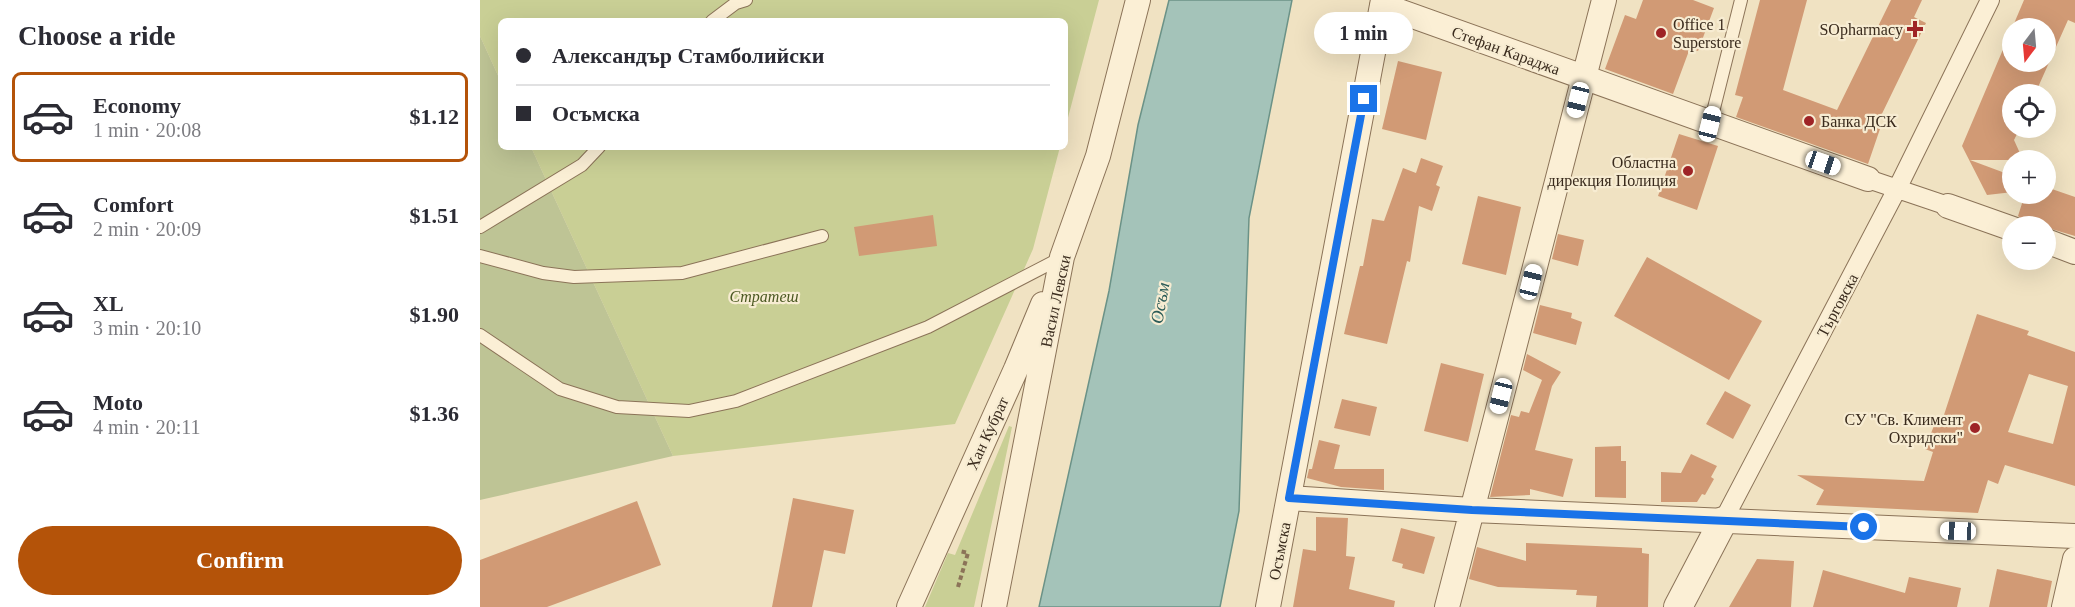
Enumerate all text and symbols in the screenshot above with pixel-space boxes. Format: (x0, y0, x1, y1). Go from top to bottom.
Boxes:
callout: 1 min (1314, 12, 1414, 54)
place label: Office 1 Superstore (1673, 16, 1741, 52)
north arrow (2002, 18, 2056, 72)
map controls (2002, 18, 2056, 270)
text: Choose a ride (18, 21, 176, 51)
place label: SOpharmacy (1819, 21, 1903, 39)
text: 1 min (1339, 22, 1388, 44)
marker: SOpharmacy (1908, 22, 1922, 36)
street label: Стефан Караджа (1449, 23, 1562, 79)
marker: Office 1 Superstore (1654, 26, 1668, 40)
text: Александър Стамболийски (552, 43, 824, 68)
car (1565, 80, 1591, 120)
button: locate (2002, 84, 2056, 138)
route end (1350, 85, 1377, 112)
icon: car (21, 90, 75, 144)
text: Economy (93, 93, 181, 118)
text: Осъмска (552, 101, 640, 126)
text: $1.12 (410, 104, 459, 129)
car (1697, 104, 1723, 144)
place label: Банка ДСК (1821, 113, 1897, 131)
marker: Банка ДСК (1802, 114, 1816, 128)
text: 1 min · 20:08 (93, 119, 201, 141)
car (1803, 149, 1843, 177)
button: + (2002, 150, 2056, 204)
place label: Областна дирекция Полиция (1548, 154, 1677, 190)
marker: Областна дирекция Полиция (1681, 164, 1695, 178)
icon: car (21, 189, 75, 243)
text: Comfort (93, 192, 174, 217)
text: $1.51 (410, 203, 459, 228)
button: − (2002, 216, 2056, 270)
text: 2 min · 20:09 (93, 218, 201, 240)
street label: Васил Левски (1037, 253, 1074, 349)
car (1518, 262, 1544, 302)
street label: Търговска (1814, 271, 1862, 340)
water label: Осъм (1147, 280, 1174, 325)
icon: car (21, 288, 75, 342)
park label: Стратеш (729, 288, 799, 306)
text: XL (93, 291, 124, 316)
text: $1.90 (410, 302, 459, 327)
text: 3 min · 20:10 (93, 317, 201, 339)
car (1488, 376, 1514, 416)
icon: car (21, 387, 75, 441)
text: Moto (93, 390, 143, 415)
street label: Хан Кубрат (963, 394, 1013, 473)
text: $1.36 (410, 401, 459, 426)
place label: СУ "Св. Климент Охридски" (1844, 411, 1963, 447)
text: 4 min · 20:11 (93, 416, 201, 438)
marker: СУ "Св. Климент Охридски" (1968, 421, 1982, 435)
route start (1850, 513, 1877, 540)
street label: Осъмска (1266, 521, 1293, 582)
car (1940, 521, 1976, 541)
button: Confirm (18, 526, 462, 595)

